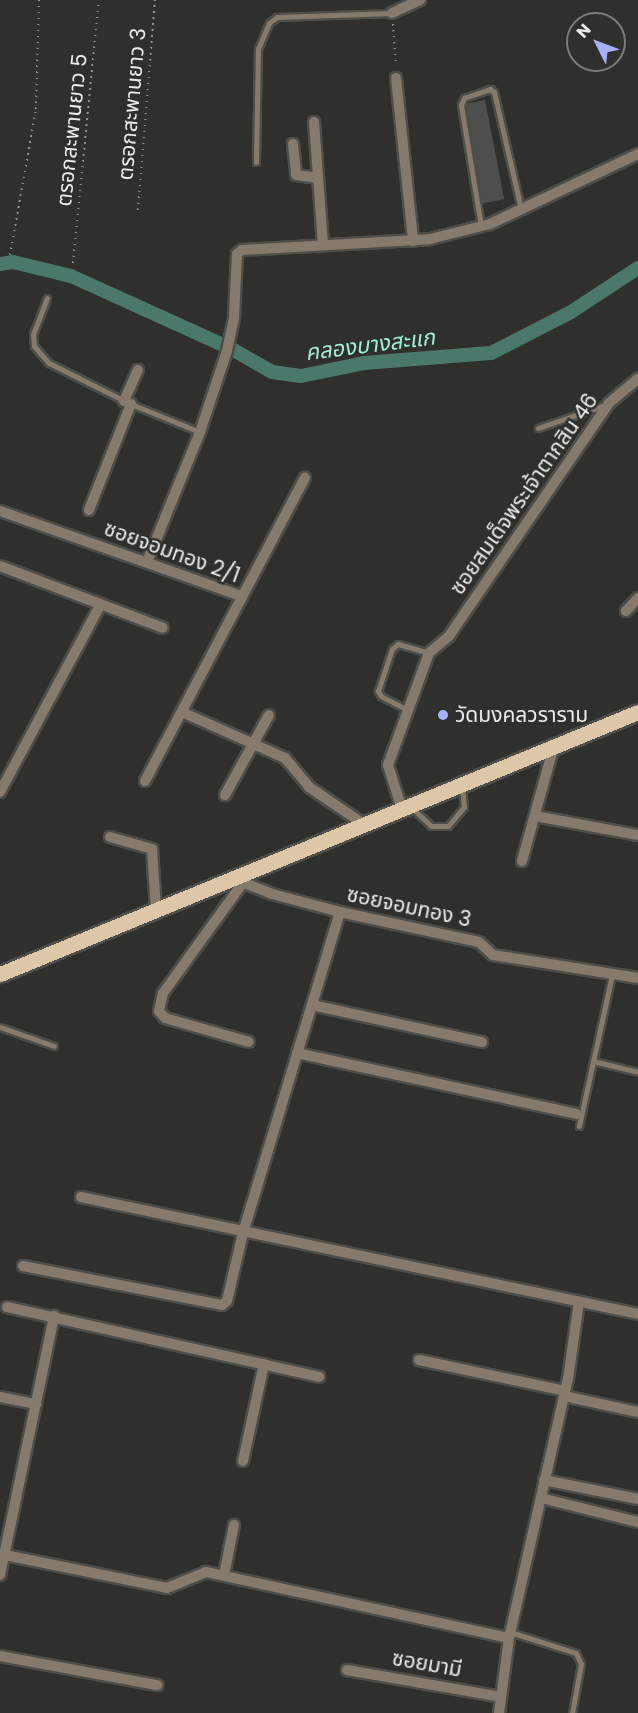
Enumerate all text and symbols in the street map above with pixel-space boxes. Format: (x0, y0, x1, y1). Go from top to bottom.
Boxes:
north arrow (566, 12, 626, 72)
text: N (571, 19, 596, 43)
street label: ตรอกสะพานยาว 3 (113, 27, 151, 181)
street label: ตรอกสะพานยาว 5 (51, 52, 93, 208)
water label: คลองบางสะแก (304, 324, 436, 366)
street label: ซอยสมเด็จพระเจ้าตากสิน 46 (445, 388, 603, 600)
street label: ซอยจอมทอง 2/1 (101, 516, 243, 588)
place label: วัดมงคลวราราม (455, 702, 588, 728)
marker: วัดมงคลวราราม (436, 708, 450, 722)
street label: ซอยจอมทอง 3 (345, 882, 473, 932)
street label: ซอยมามี (390, 1645, 464, 1683)

